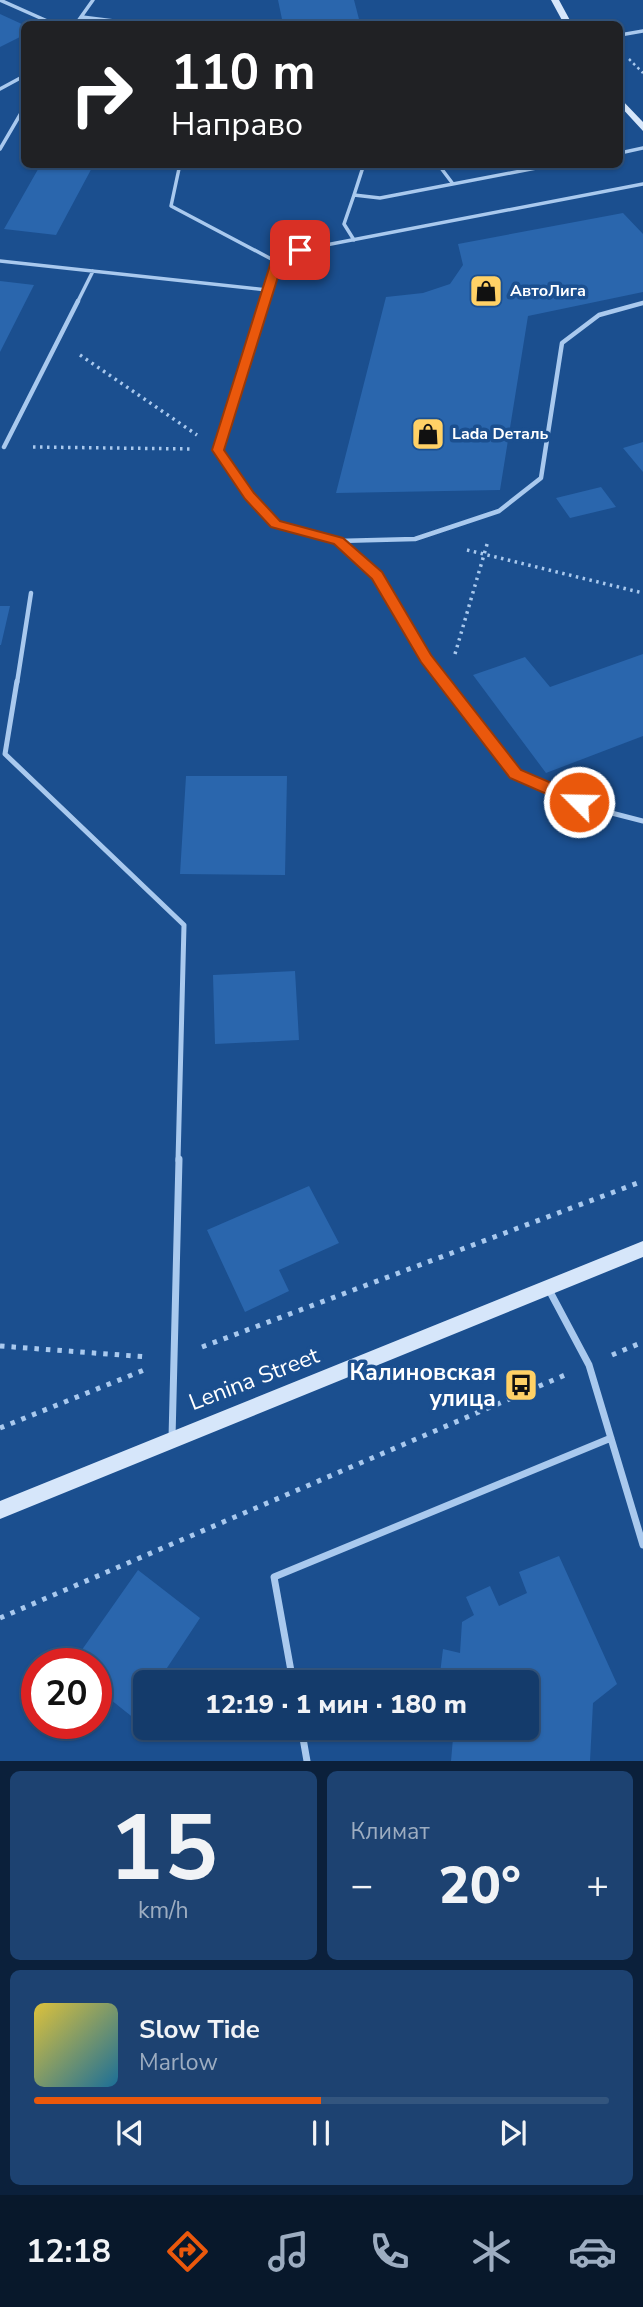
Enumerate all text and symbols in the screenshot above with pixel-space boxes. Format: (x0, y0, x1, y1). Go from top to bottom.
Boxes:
text: 110 m (171, 39, 315, 106)
icon: right (56, 49, 147, 140)
text: Направо (171, 103, 303, 146)
pin (270, 220, 330, 280)
icon: arrive (281, 231, 319, 269)
shop icon: АвтоЛига (467, 272, 505, 310)
place label: АвтоЛига (510, 280, 586, 302)
shop icon: Lada Dеталь (409, 415, 447, 453)
place label: Lada Dеталь (452, 423, 549, 445)
position arrow (542, 765, 616, 839)
street label: Lenina Street (185, 1340, 324, 1418)
place label: Калиновская улица (349, 1357, 496, 1414)
bus stop icon: Калиновская улица (502, 1366, 540, 1404)
speed limit sign: 20 (21, 1648, 112, 1739)
text: 12:19 · 1 мин · 180 m (205, 1687, 467, 1722)
text: 15 (109, 1787, 218, 1911)
text: Климат (351, 1816, 430, 1847)
text: 20° (439, 1850, 521, 1921)
text: − (351, 1860, 373, 1911)
text: + (586, 1860, 609, 1911)
text: km/h (138, 1895, 189, 1926)
text: Slow Tide (139, 2012, 260, 2047)
text: Marlow (139, 2047, 218, 2078)
icon: previous (111, 2114, 149, 2152)
icon: pause (302, 2114, 340, 2152)
icon: next (494, 2114, 532, 2152)
icon: directions (163, 2227, 212, 2276)
icon: music (264, 2227, 313, 2276)
icon: phone (365, 2227, 414, 2276)
icon: climate (467, 2227, 516, 2276)
icon: car (568, 2227, 617, 2276)
text: 12:18 (26, 2230, 111, 2273)

